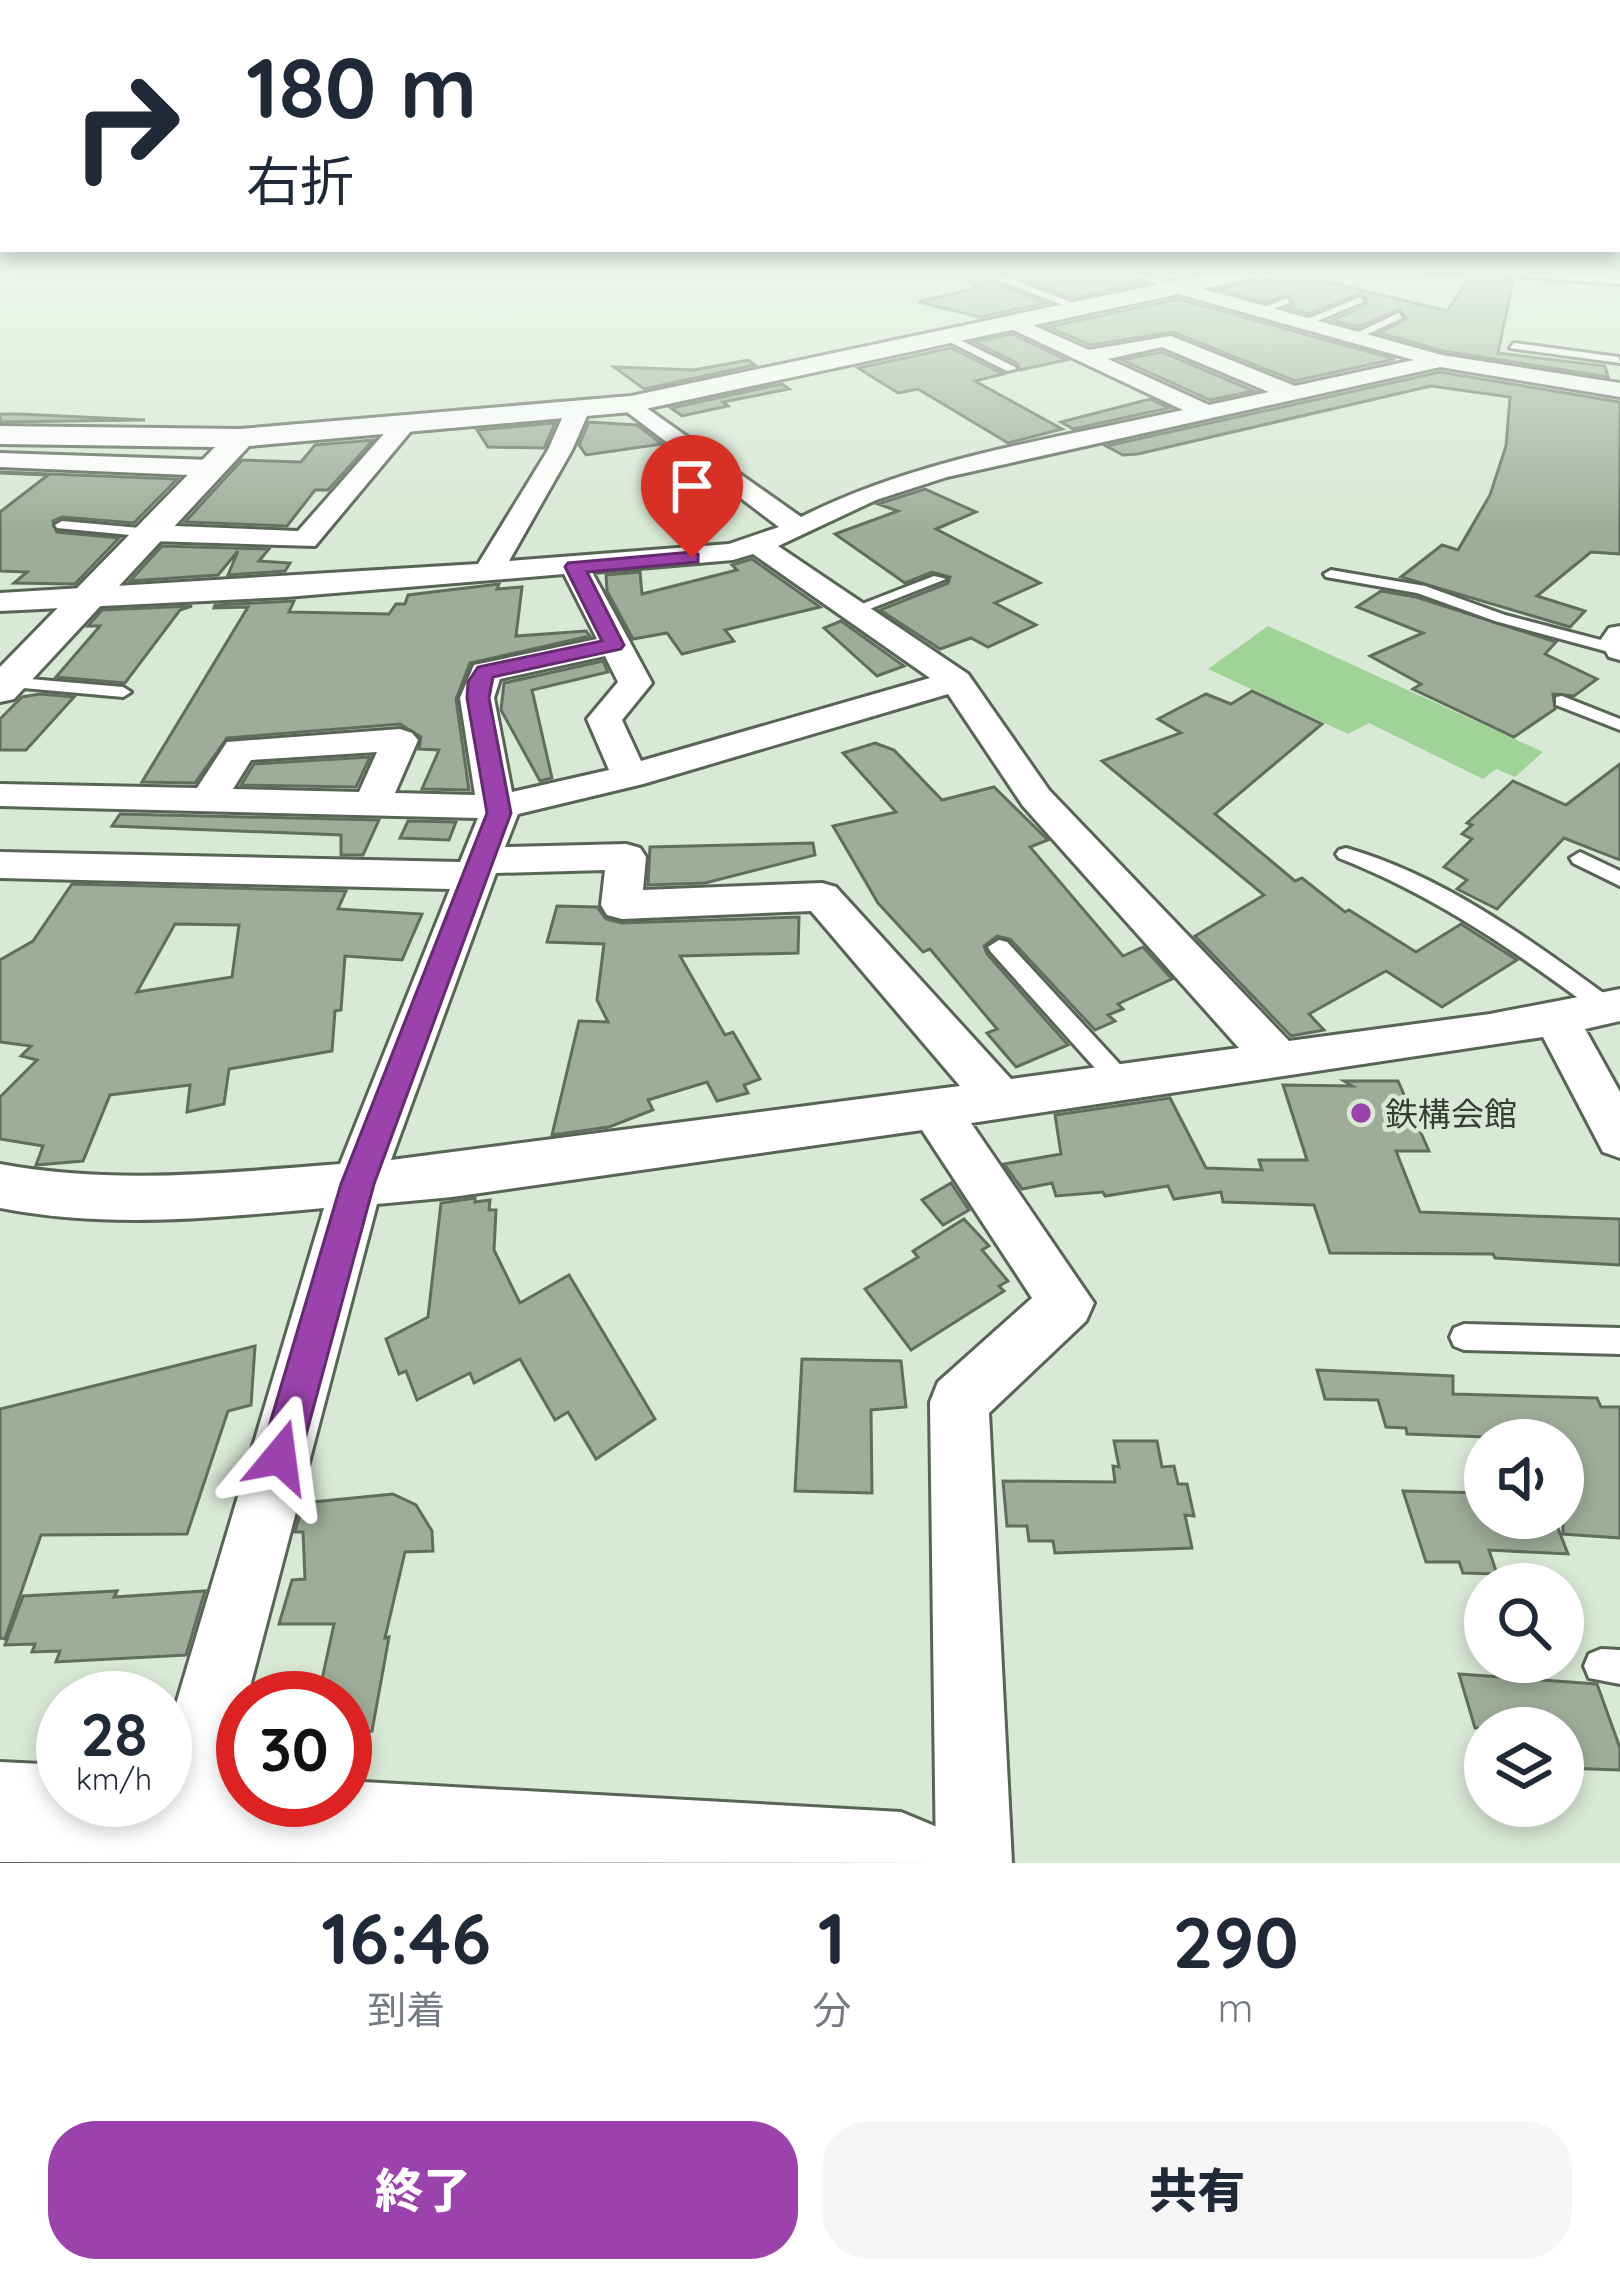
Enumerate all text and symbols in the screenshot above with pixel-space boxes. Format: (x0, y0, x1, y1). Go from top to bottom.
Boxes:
text: 180 m (246, 34, 477, 139)
icon: right (48, 48, 204, 204)
text: 右折 (246, 147, 354, 215)
pin (641, 435, 743, 558)
icon: arrive (659, 453, 725, 519)
place label: 鉄構会館 (1385, 1093, 1517, 1134)
marker: 鉄構会館 (1348, 1100, 1374, 1126)
position arrow (217, 1394, 343, 1520)
map controls (1464, 1419, 1584, 1827)
button: sound (1464, 1419, 1584, 1539)
button: search (1464, 1563, 1584, 1683)
speed limit sign: 30 (216, 1671, 372, 1827)
text: 28 (80, 1696, 148, 1771)
button: layers (1464, 1707, 1584, 1827)
text: km/h (76, 1760, 152, 1798)
text: 16:46 (321, 1892, 491, 1982)
text: 1 (818, 1892, 846, 1982)
text: 290 (1173, 1896, 1299, 1986)
text: m (1218, 1983, 1253, 2032)
text: 到着 (367, 1985, 445, 2034)
text: 分 (812, 1985, 851, 2034)
button: 終了 (48, 2121, 798, 2259)
button: 共有 (822, 2121, 1572, 2259)

